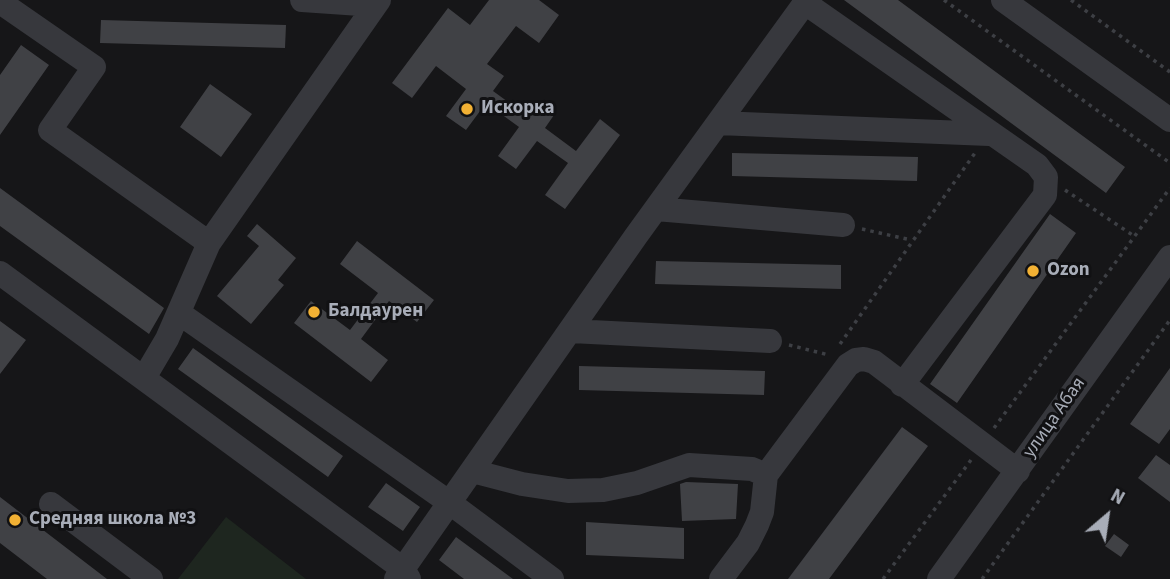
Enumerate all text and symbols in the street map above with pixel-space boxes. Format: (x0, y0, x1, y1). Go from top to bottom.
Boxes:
place label: Искоркa (481, 98, 555, 120)
marker: Искоркa (459, 101, 475, 117)
place label: Ozon (1047, 260, 1090, 282)
marker: Ozon (1025, 263, 1041, 279)
place label: Балдаурен (328, 301, 423, 323)
marker: Балдаурен (306, 304, 322, 320)
street label: улица Абая (1019, 373, 1091, 463)
north arrow (1072, 481, 1142, 551)
text: N (1105, 482, 1129, 512)
place label: Средняя школа №3 (29, 509, 196, 531)
marker: Средняя школа №3 (7, 512, 23, 528)

